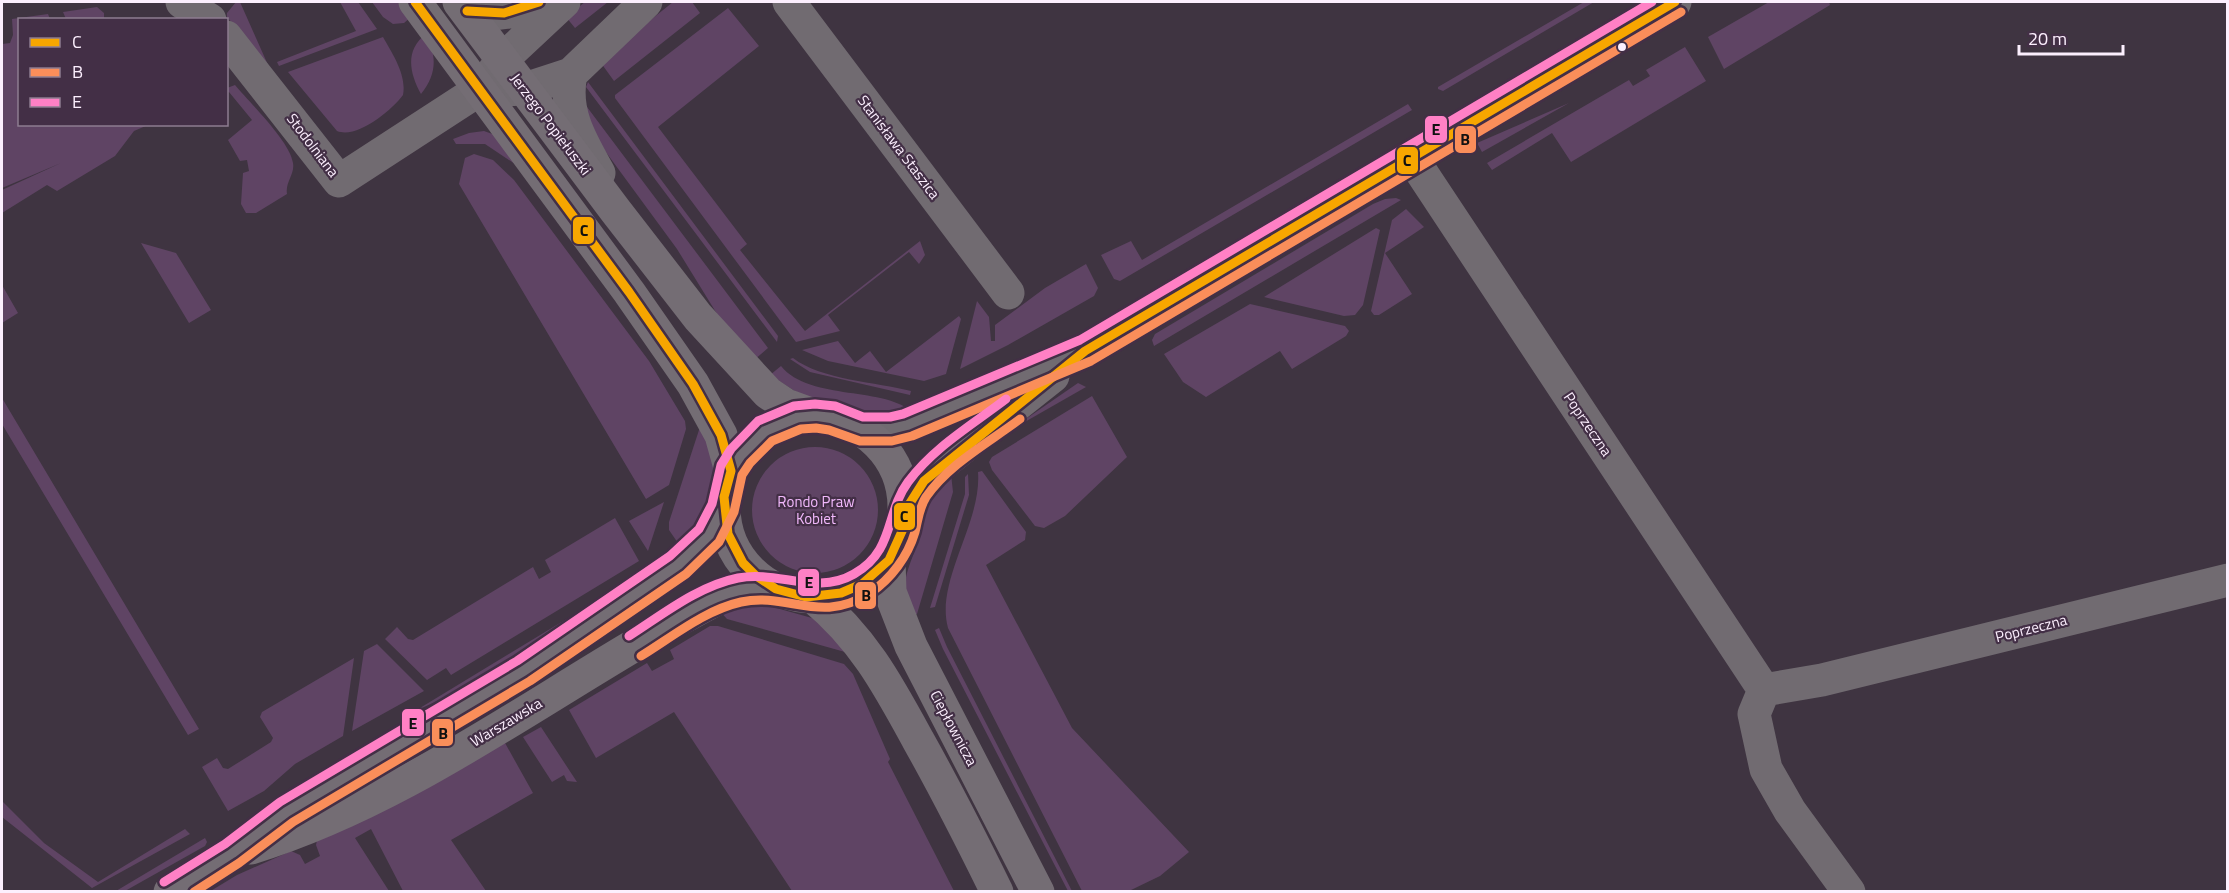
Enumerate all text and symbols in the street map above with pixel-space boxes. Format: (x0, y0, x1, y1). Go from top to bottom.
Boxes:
legend (18, 18, 228, 126)
scale bar (2019, 18, 2122, 56)
text: 20 m (2028, 25, 2067, 52)
text: C (72, 28, 82, 55)
unlabelled marker (1616, 41, 1628, 53)
text: B (72, 58, 83, 85)
street label: Jerzego Popiełuszki (505, 68, 597, 180)
text: E (72, 88, 82, 115)
street label: Stanisława Staszica (852, 90, 946, 204)
street label: Stodolniana (281, 108, 345, 182)
line badge: E (1424, 115, 1448, 144)
text: E (1432, 117, 1441, 141)
line badge: B (1454, 125, 1477, 154)
text: B (1460, 127, 1470, 151)
line badge: C (1396, 146, 1419, 175)
text: C (1403, 148, 1412, 172)
line badge: C (572, 216, 595, 245)
text: C (580, 218, 589, 242)
street label: Poprzeczna (1558, 387, 1618, 461)
park label: Rondo Praw Kobiet (777, 490, 855, 530)
line badge: C (893, 502, 916, 531)
text: C (900, 504, 909, 528)
line badge: E (797, 568, 820, 597)
text: E (805, 570, 814, 594)
line badge: B (854, 581, 877, 610)
text: B (861, 583, 871, 607)
street label: Poprzeczna (1993, 608, 2070, 648)
street label: Ciepłownicza (924, 686, 984, 770)
street label: Warszawska (466, 691, 547, 752)
line badge: E (401, 708, 425, 737)
text: E (409, 711, 418, 735)
line badge: B (431, 718, 454, 747)
text: B (438, 721, 448, 745)

